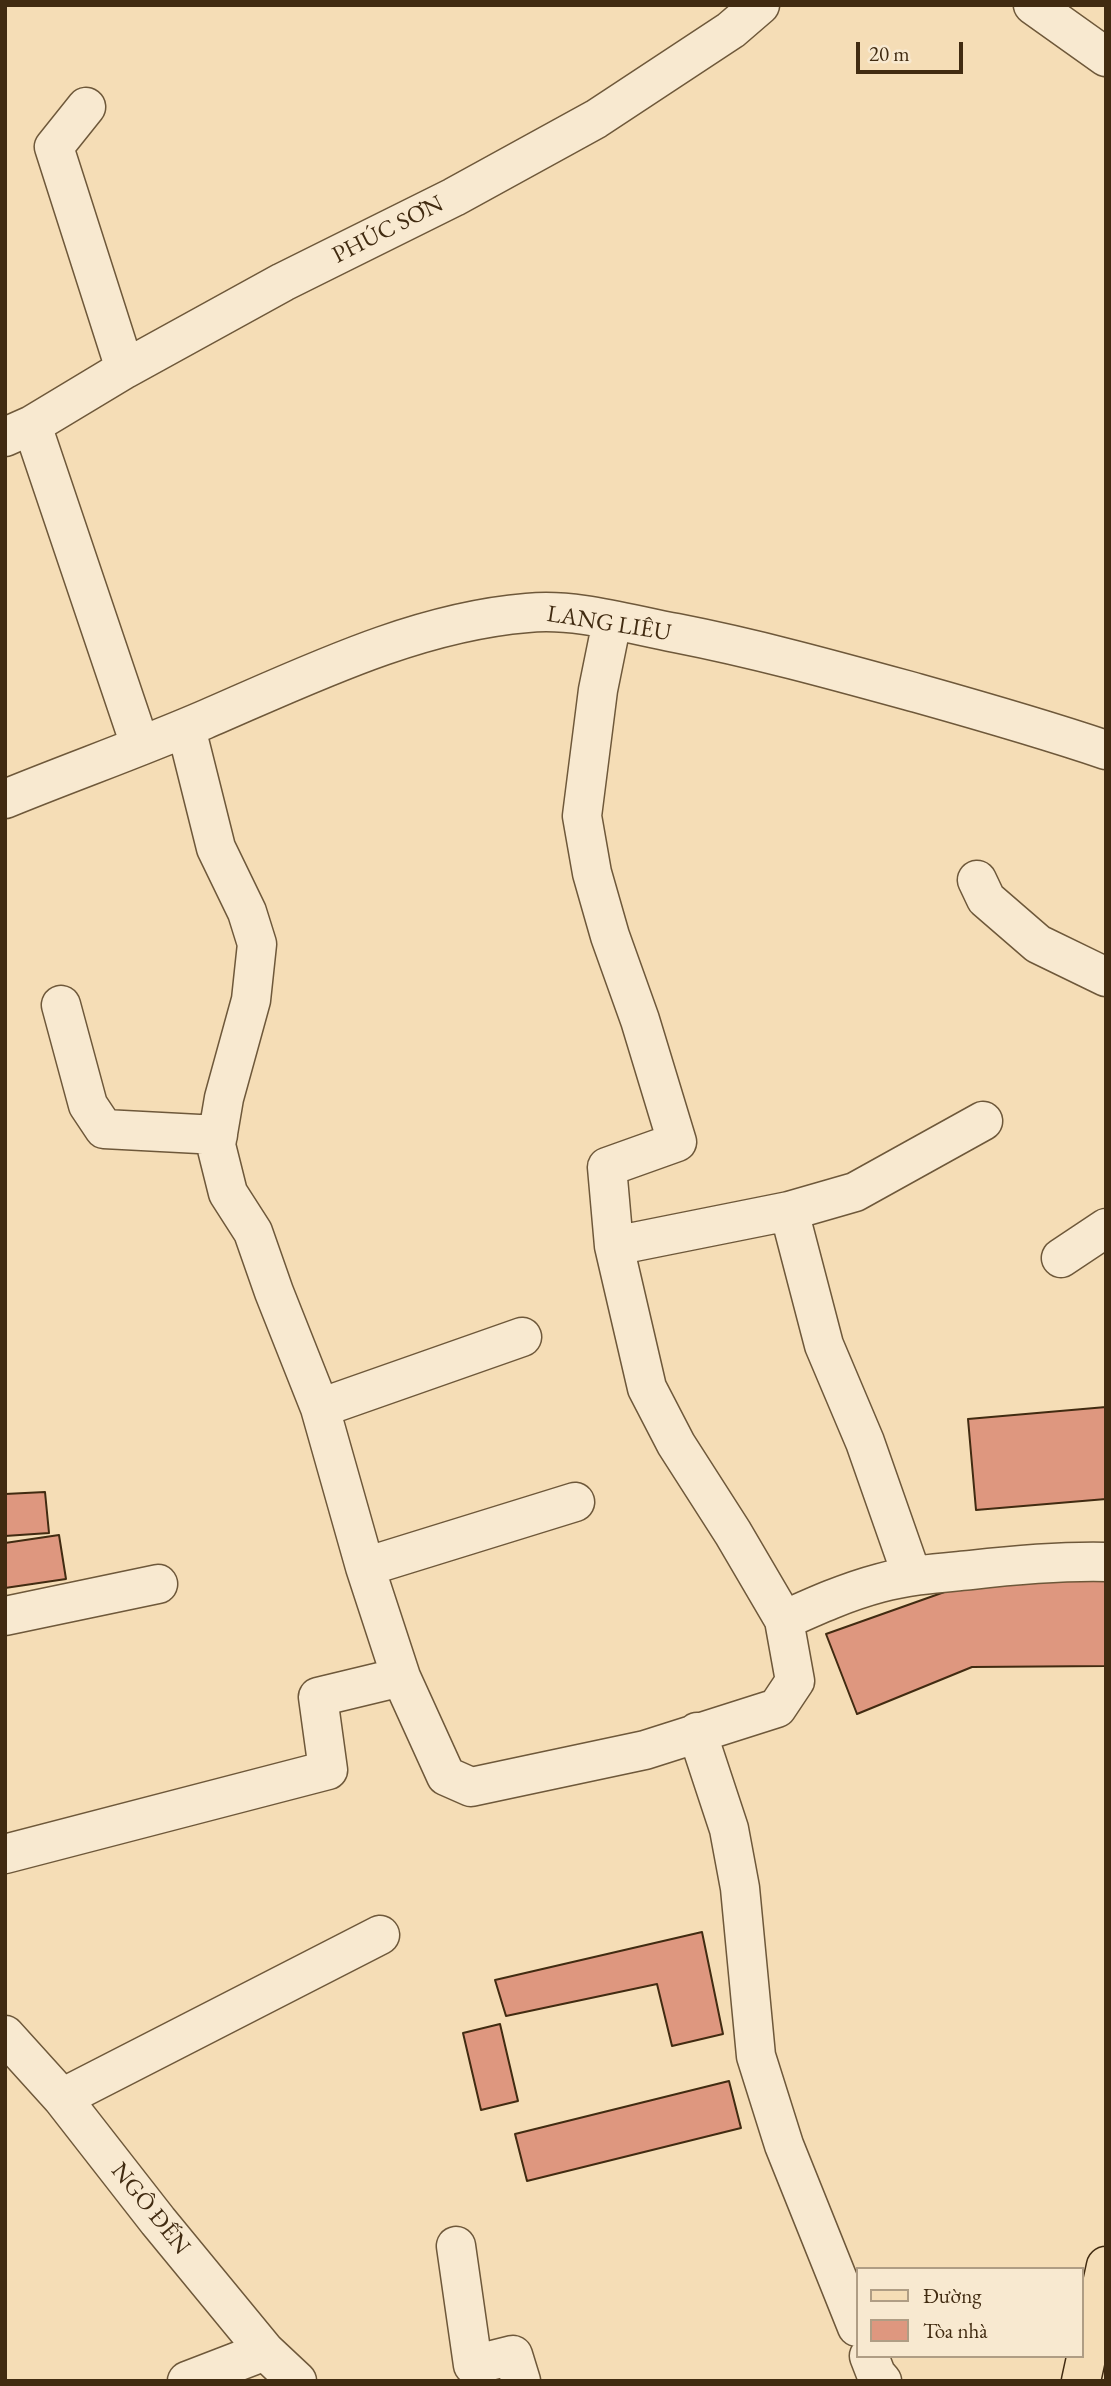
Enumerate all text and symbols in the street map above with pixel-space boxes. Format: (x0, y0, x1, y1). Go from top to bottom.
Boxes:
scale bar (859, 28, 966, 72)
text: 20 m (869, 40, 910, 67)
street label: PHÚC SƠN (328, 190, 448, 270)
street label: LANG LIÊU (545, 600, 673, 648)
street label: NGÔ ĐẾN (104, 2157, 196, 2261)
legend (856, 2267, 1083, 2358)
text: Đường (923, 2282, 981, 2309)
text: Tòa nhà (923, 2317, 988, 2344)

